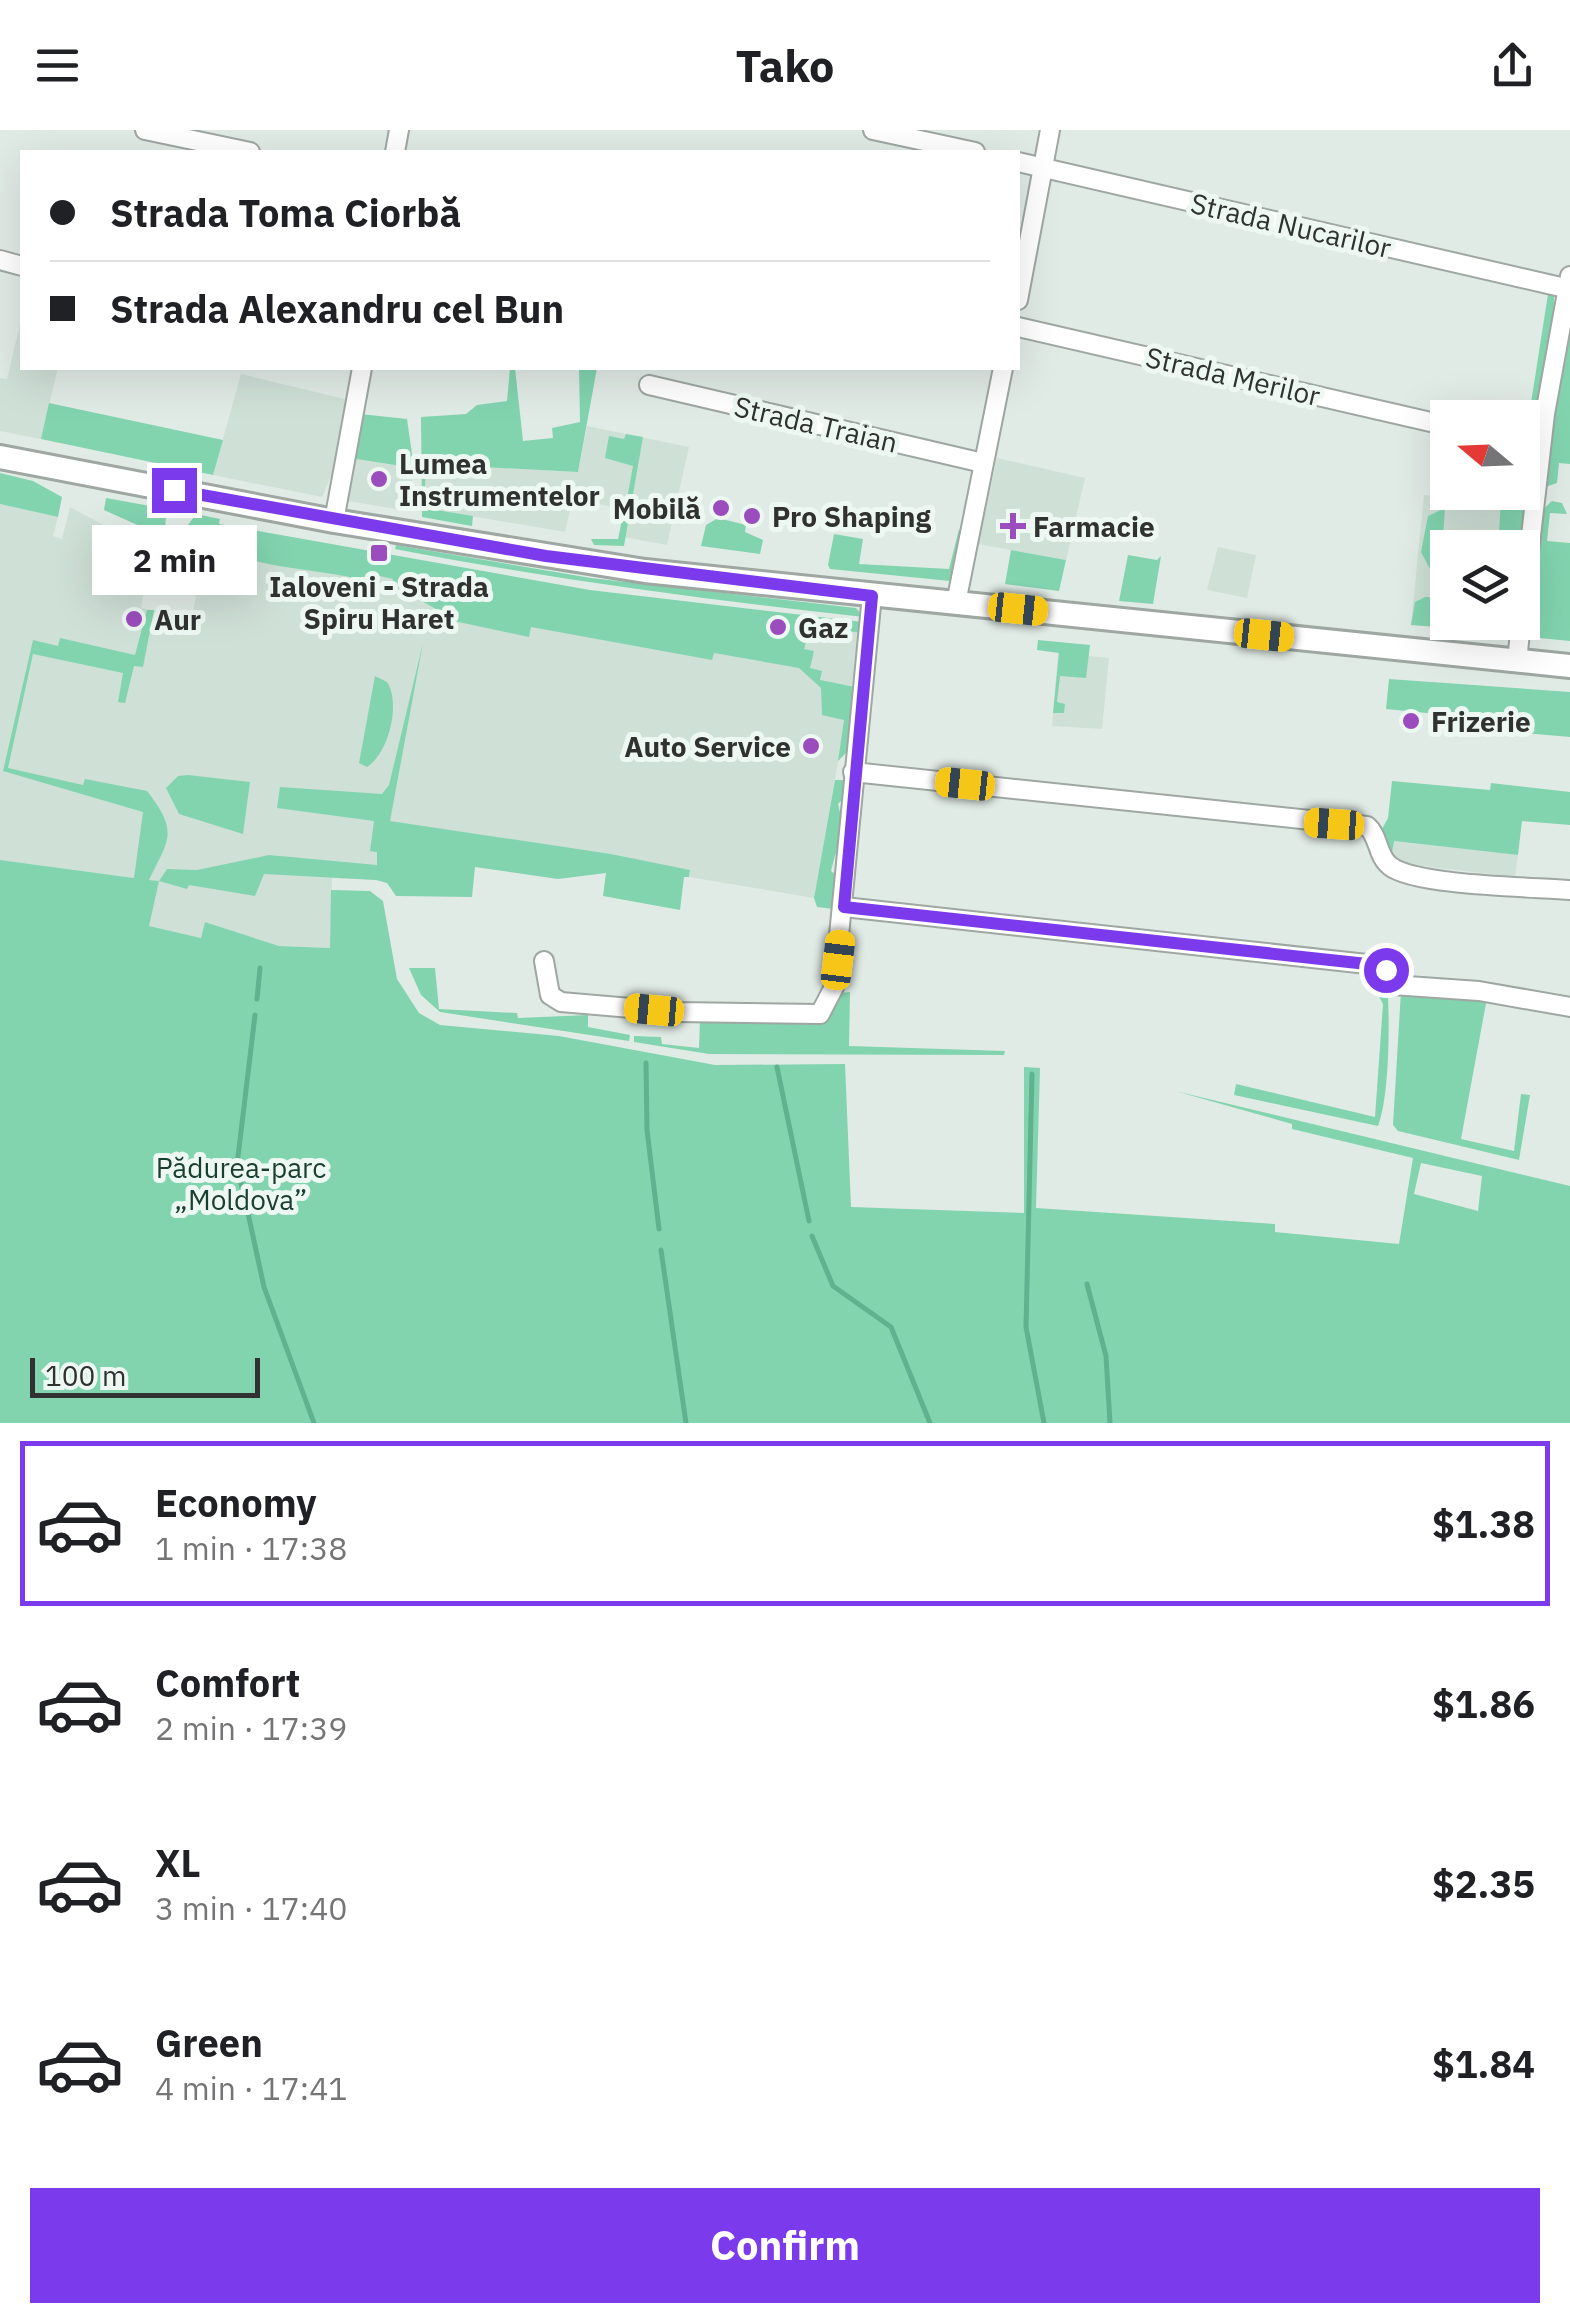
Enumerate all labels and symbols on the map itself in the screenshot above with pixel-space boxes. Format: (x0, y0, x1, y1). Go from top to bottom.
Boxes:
street label: Strada Nucarilor (1187, 184, 1395, 266)
street label: Strada Merilor (1142, 338, 1324, 414)
street label: Strada Traian (731, 387, 901, 461)
north arrow (1430, 400, 1540, 510)
place label: Lumea Instrumentelor (399, 445, 600, 514)
route end (152, 468, 197, 513)
marker: Lumea Instrumentelor (368, 468, 390, 490)
place label: Mobilă (613, 490, 701, 527)
marker: Mobilă (710, 497, 732, 519)
place label: Pro Shaping (772, 498, 931, 535)
marker: Pro Shaping (741, 505, 763, 527)
place label: Farmacie (1033, 508, 1155, 545)
marker: Farmacie (1002, 515, 1024, 537)
callout: 2 min (91, 525, 256, 595)
marker: Ialoveni - Strada Spiru Haret (368, 542, 390, 564)
place label: Ialoveni - Strada Spiru Haret (269, 568, 489, 637)
car (987, 591, 1049, 627)
place label: Aur (154, 601, 201, 638)
marker: Aur (123, 608, 145, 630)
place label: Gaz (798, 609, 849, 646)
marker: Gaz (767, 616, 789, 638)
car (1233, 617, 1295, 653)
place label: Frizerie (1431, 703, 1531, 740)
marker: Frizerie (1400, 710, 1422, 732)
place label: Auto Service (624, 728, 791, 765)
marker: Auto Service (800, 735, 822, 757)
car (934, 766, 996, 802)
car (1303, 807, 1365, 841)
car (819, 928, 857, 992)
route start (1364, 948, 1409, 993)
car (623, 992, 685, 1028)
park label: Pădurea-parc „Moldova” (156, 1149, 326, 1218)
scale bar (30, 1353, 260, 1398)

